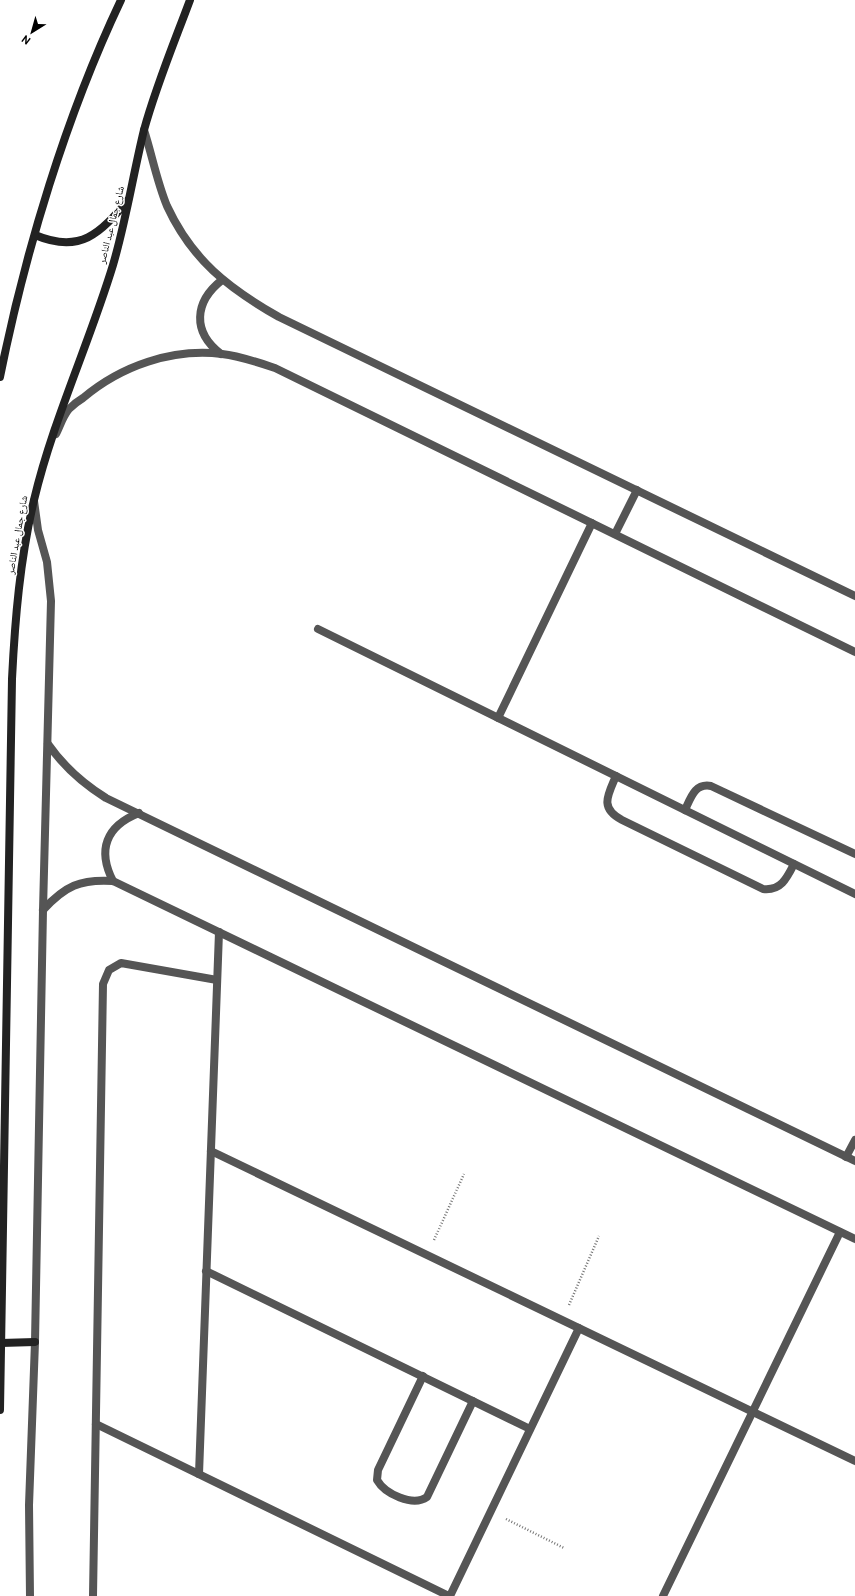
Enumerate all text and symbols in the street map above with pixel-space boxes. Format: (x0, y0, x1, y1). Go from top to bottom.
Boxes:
north arrow (12, 12, 52, 52)
text: N (19, 31, 34, 47)
street label: شارع جمال عبد الناصر (96, 184, 128, 266)
street label: شارع جمال عبد الناصر (5, 494, 31, 576)

